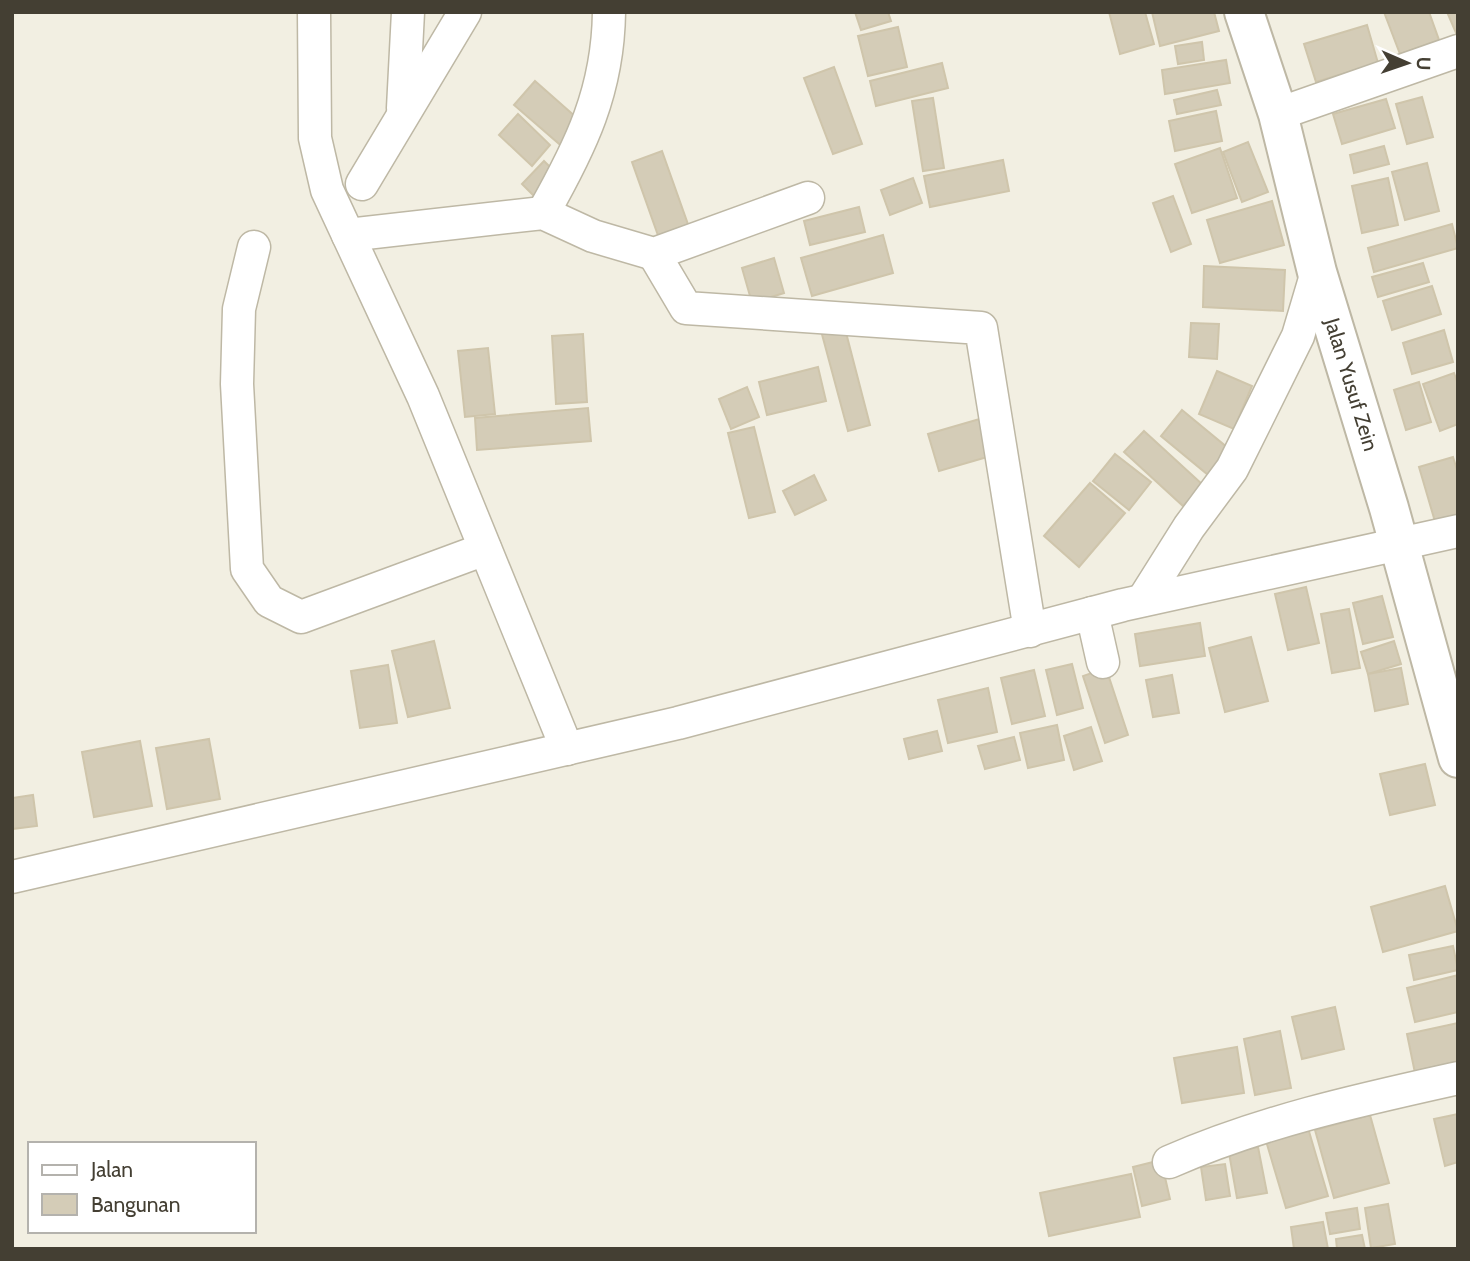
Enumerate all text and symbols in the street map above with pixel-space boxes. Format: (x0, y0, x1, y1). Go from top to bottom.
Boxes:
north arrow (1372, 28, 1442, 98)
text: U (1412, 56, 1435, 71)
street label: Jalan Yusuf Zein (1320, 314, 1384, 454)
legend (28, 1142, 256, 1233)
text: Jalan (90, 1157, 133, 1182)
text: Bangunan (91, 1192, 180, 1217)

